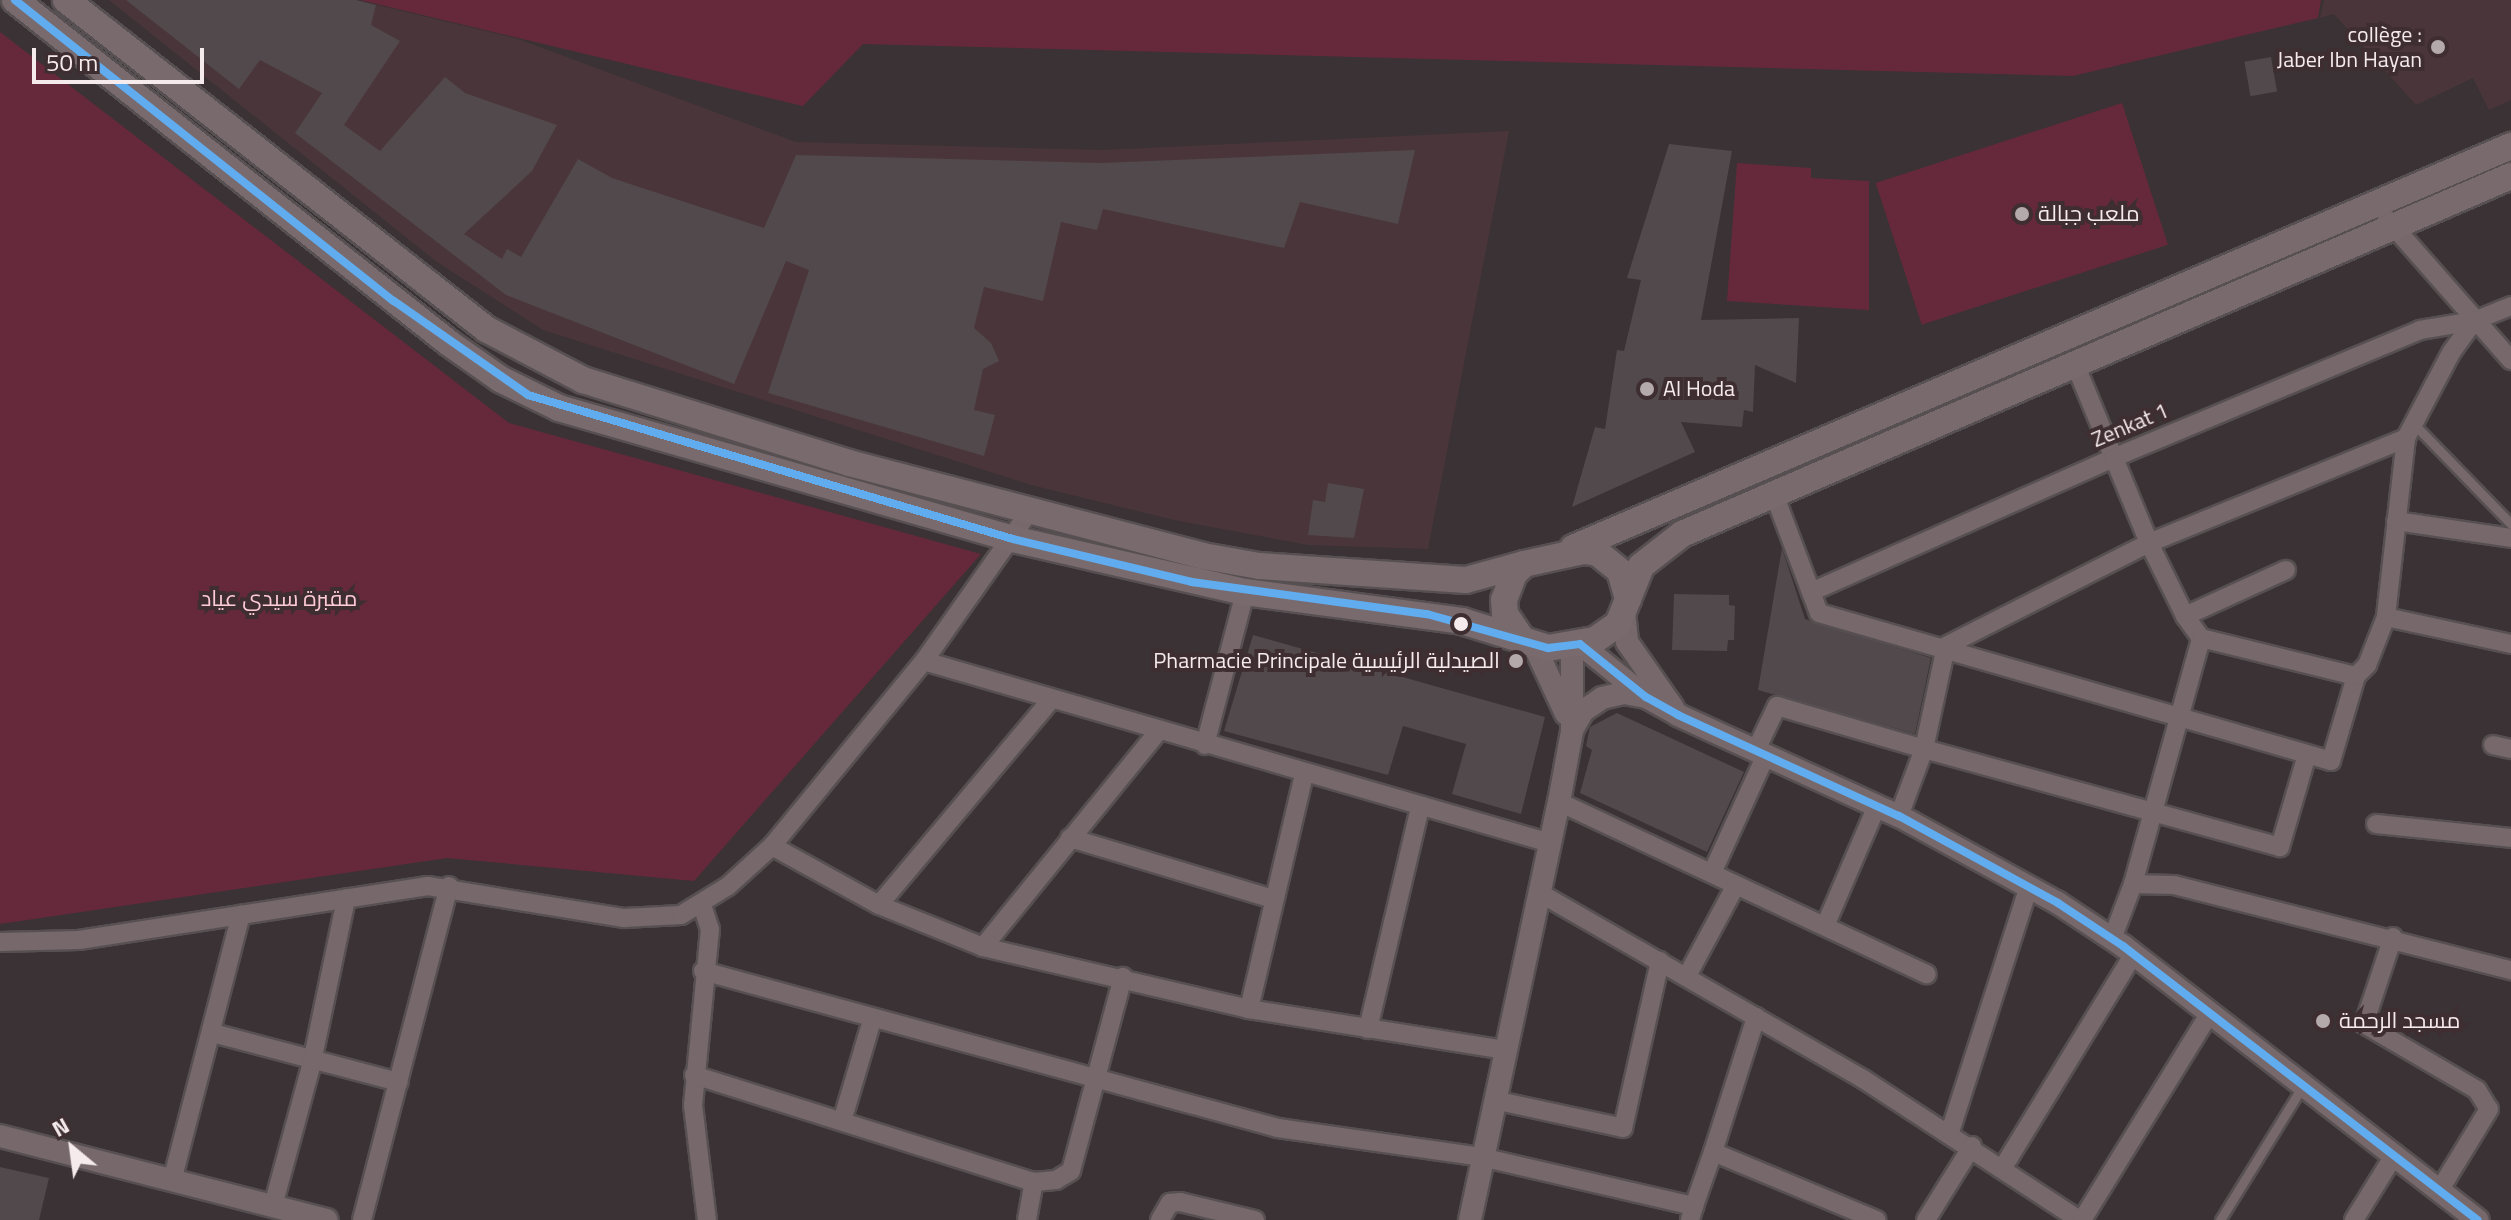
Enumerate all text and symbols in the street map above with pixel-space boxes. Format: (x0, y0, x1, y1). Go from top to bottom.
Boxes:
place label: collège : Jaber Ibn Hayan (2277, 21, 2422, 72)
scale bar (36, 32, 208, 82)
marker: collège : Jaber Ibn Hayan (2429, 38, 2447, 56)
text: 50 m (46, 44, 98, 80)
place label: ملعب جبالة (2038, 201, 2140, 227)
marker: ملعب جبالة (2013, 205, 2031, 223)
place label: Al Hoda (1663, 376, 1735, 402)
marker: Al Hoda (1638, 380, 1656, 398)
street label: Zenkat 1 (2088, 397, 2172, 453)
park label: مقبرة سيدي عياد (201, 586, 357, 612)
unlabelled marker (1453, 616, 1469, 632)
place label: Pharmacie Principale الصيدلية الرئيسية (1153, 648, 1500, 674)
marker: Pharmacie Principale الصيدلية الرئيسية (1507, 652, 1525, 670)
place label: مسجد الرحمة (2339, 1008, 2460, 1034)
marker: مسجد الرحمة (2314, 1012, 2332, 1030)
north arrow (32, 1108, 112, 1188)
text: N (45, 1108, 75, 1146)

